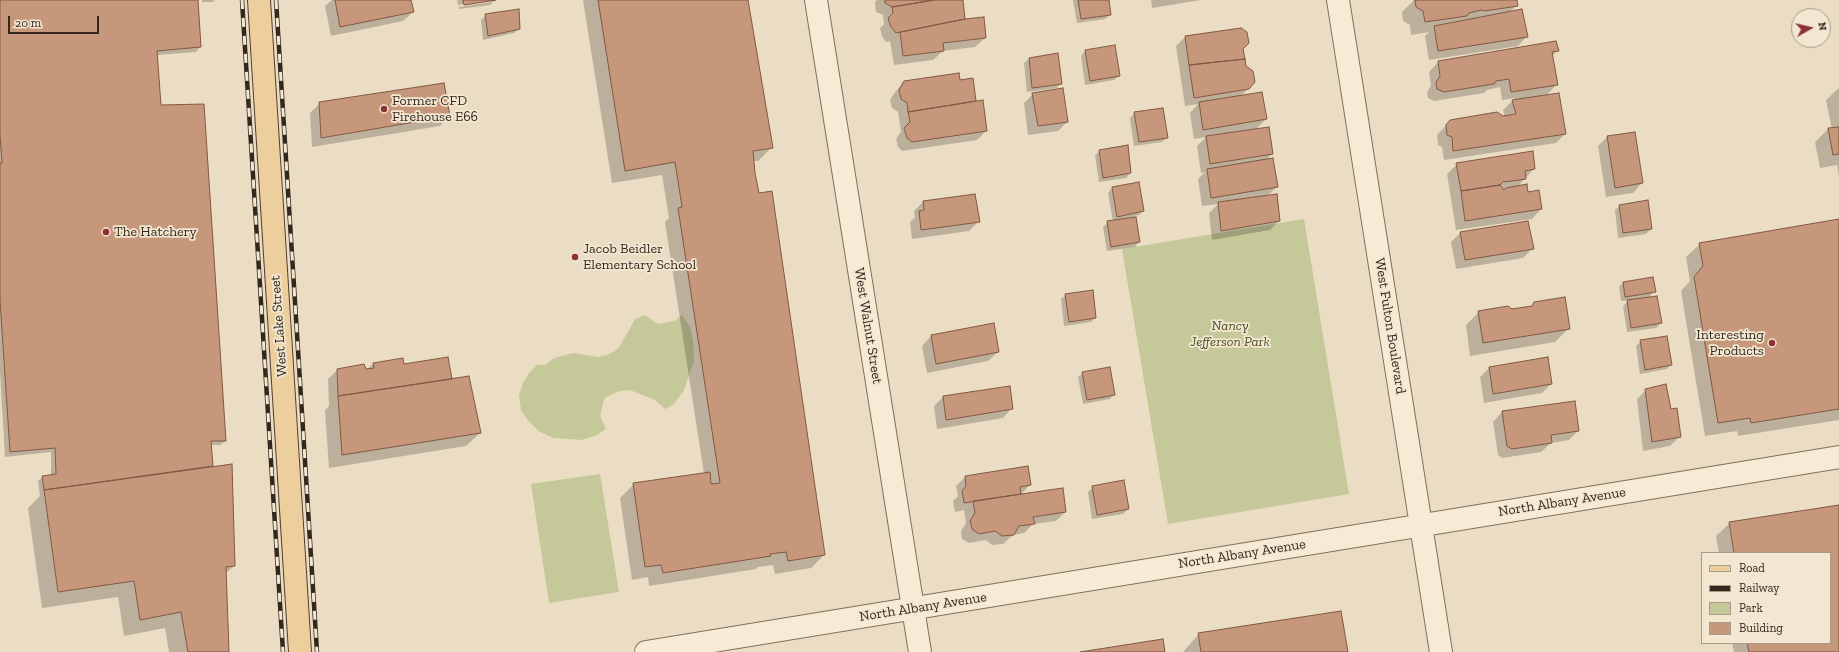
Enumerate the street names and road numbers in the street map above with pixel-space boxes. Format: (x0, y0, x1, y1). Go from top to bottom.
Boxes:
street label: West Fulton Boulevard (1371, 257, 1409, 395)
street label: West Walnut Street (851, 267, 885, 385)
street label: West Lake Street (267, 275, 291, 377)
street label: North Albany Avenue (1497, 484, 1627, 520)
street label: North Albany Avenue (1177, 536, 1307, 572)
street label: North Albany Avenue (858, 589, 988, 625)

